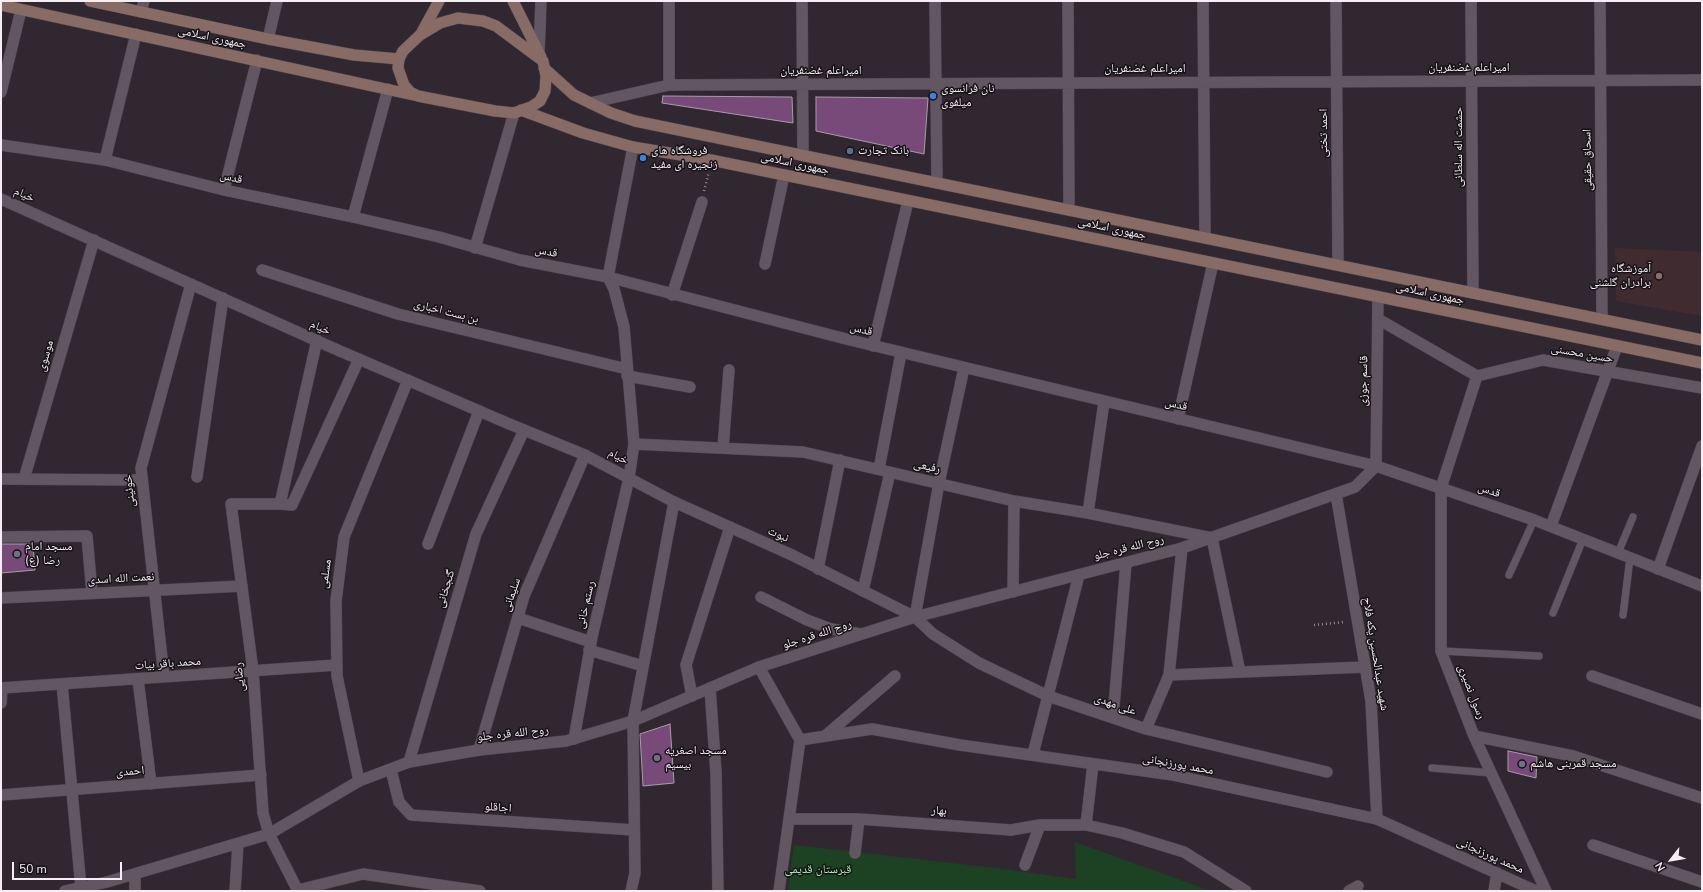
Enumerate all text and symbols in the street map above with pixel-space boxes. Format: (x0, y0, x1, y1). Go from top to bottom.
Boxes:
street label: جمهوری اسلامی (176, 24, 248, 52)
street label: امیراعلم غضنفریان (1428, 61, 1510, 75)
street label: امیراعلم غضنفریان (1104, 62, 1186, 76)
street label: امیراعلم غضنفریان (780, 64, 862, 78)
place label: نان فرانسوی میلفوی (941, 82, 994, 110)
marker: نان فرانسوی میلفوی (928, 91, 938, 101)
street label: حشمت اله سلطانی (1452, 107, 1466, 187)
street label: احمد تختی (1317, 109, 1331, 157)
street label: اسحاق حقیقی (1580, 129, 1596, 191)
place label: فروشگاه های زنجیره ای مفید (651, 144, 718, 172)
place label: بانک تجارت (858, 144, 909, 158)
marker: بانک تجارت (845, 146, 855, 156)
street label: جمهوری اسلامی (759, 150, 831, 178)
marker: فروشگاه های زنجیره ای مفید (638, 153, 648, 163)
street label: قدس (218, 168, 244, 188)
street label: خیام (12, 184, 36, 206)
street label: جمهوری اسلامی (1076, 215, 1148, 243)
street label: قدس (533, 243, 559, 261)
place label: آموزشگاه برادران گلشنی (1590, 262, 1651, 290)
marker: آموزشگاه برادران گلشنی (1654, 271, 1664, 281)
street label: جمهوری اسلامی (1394, 280, 1466, 308)
street label: بن بست اخباری (412, 297, 480, 327)
street label: خیام (308, 317, 332, 339)
street label: قدس (848, 320, 874, 340)
street label: موسوی (35, 339, 57, 373)
street label: حسین محسنی (1550, 341, 1614, 367)
street label: قاسم جوزی (1356, 356, 1372, 406)
street label: قدس (1163, 395, 1189, 415)
street label: خیام (605, 446, 631, 468)
street label: رفیعی (912, 457, 942, 477)
street label: خوئینی (121, 474, 139, 508)
street label: قدس (1476, 480, 1502, 502)
street label: نبوت (765, 524, 791, 546)
street label: روح الله قره جلو (1092, 532, 1166, 564)
place label: مسجد امام رضا (ع) (25, 540, 72, 568)
marker: مسجد امام رضا (ع) (12, 549, 22, 559)
street label: مسلمی (317, 558, 335, 590)
street label: گنجخانی (433, 568, 459, 610)
street label: نعمت الله اسدی (87, 570, 155, 588)
street label: سلیمانی (500, 576, 524, 614)
street label: رستم خانی (574, 580, 598, 630)
street label: شهید عبدالحسین یکه فلاح (1359, 596, 1391, 712)
street label: روح الله قره جلو (781, 617, 853, 653)
street label: محمد باقر بیات (134, 655, 202, 673)
street label: رضایی (232, 662, 248, 692)
street label: رسول نصیری (1454, 663, 1488, 721)
street label: علی مهدی (1092, 691, 1138, 719)
street label: روح الله قره جلو (477, 723, 549, 745)
place label: مسجد اصغریه بیسیم (665, 744, 727, 772)
street label: محمد پورزنجانی (1141, 752, 1215, 778)
marker: مسجد اصغریه بیسیم (652, 753, 662, 763)
place label: مسجد قمربنی هاشم (1530, 757, 1617, 771)
marker: مسجد قمربنی هاشم (1517, 759, 1527, 769)
street label: احمدی (115, 764, 145, 780)
street label: اجاقلو (484, 800, 512, 816)
street label: بهار (931, 803, 947, 819)
street label: محمد پورزنجانی (1454, 835, 1526, 877)
north arrow (1651, 840, 1691, 880)
scale bar (14, 854, 124, 880)
text: N (1652, 859, 1669, 874)
text: 50 m (19, 861, 47, 877)
park label: قبرستان قدیمى (785, 863, 851, 877)

